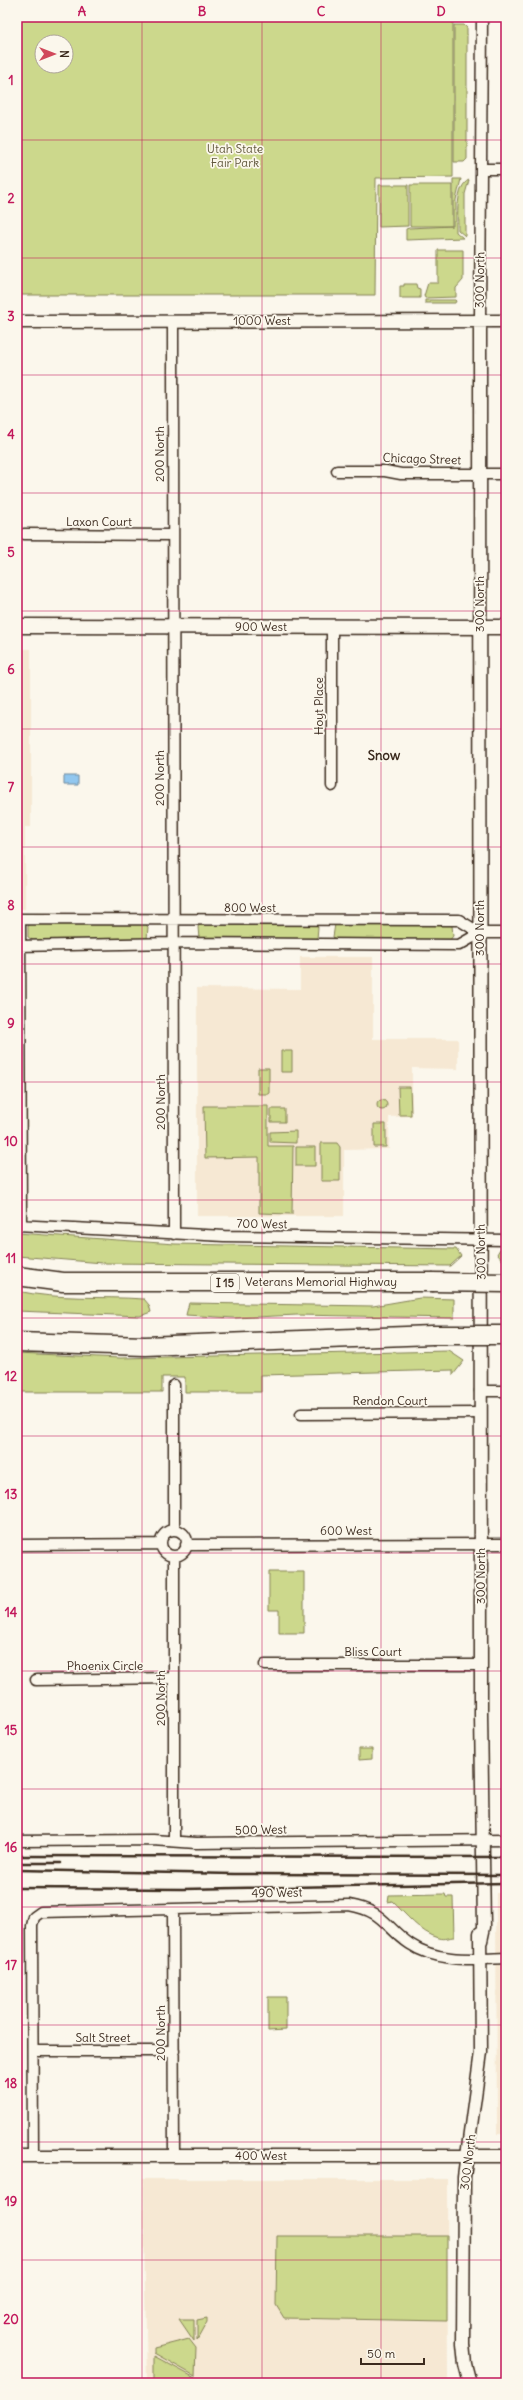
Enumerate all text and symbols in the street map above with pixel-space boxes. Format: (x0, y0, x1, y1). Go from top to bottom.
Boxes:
text: A (78, 3, 87, 20)
text: B (198, 3, 207, 20)
text: C (317, 3, 326, 20)
text: D (436, 3, 446, 20)
north arrow (34, 34, 74, 74)
text: N (57, 50, 71, 58)
text: 1 (8, 72, 14, 89)
park label: Utah State Fair Park (207, 141, 263, 170)
text: 2 (7, 190, 15, 207)
street label: 300 North (472, 252, 487, 308)
text: 3 (7, 308, 15, 325)
street label: 1000 West (233, 313, 291, 328)
text: 4 (7, 426, 15, 443)
street label: 200 North (152, 426, 167, 482)
street label: Chicago Street (382, 450, 462, 467)
street label: Laxon Court (66, 514, 132, 529)
text: 5 (7, 544, 15, 561)
street label: 300 North (472, 576, 487, 632)
street label: 900 West (235, 619, 287, 634)
text: 6 (7, 661, 15, 678)
street label: Hoyt Place (311, 677, 326, 735)
district label: Snow (368, 747, 401, 764)
street label: 200 North (152, 750, 167, 806)
text: 7 (8, 779, 15, 796)
text: 8 (7, 897, 15, 914)
street label: 800 West (224, 900, 276, 915)
street label: 300 North (472, 900, 487, 956)
text: 9 (7, 1015, 15, 1032)
street label: 200 North (153, 1074, 168, 1130)
text: 10 (4, 1133, 18, 1150)
street label: 700 West (236, 1216, 288, 1231)
street label: 300 North (473, 1224, 488, 1280)
text: 11 (6, 1250, 16, 1267)
road number: I 15 (211, 1274, 239, 1292)
street label: Veterans Memorial Highway (245, 1274, 397, 1289)
text: 12 (5, 1368, 17, 1385)
street label: Rendon Court (353, 1393, 427, 1408)
text: 13 (5, 1486, 17, 1503)
street label: 600 West (320, 1523, 372, 1538)
street label: 300 North (473, 1548, 488, 1604)
text: 14 (5, 1604, 18, 1621)
street label: Bliss Court (344, 1644, 402, 1659)
street label: Phoenix Circle (67, 1658, 143, 1673)
street label: 200 North (153, 1670, 168, 1726)
text: 15 (5, 1722, 18, 1739)
street label: 500 West (235, 1822, 287, 1837)
text: 16 (5, 1839, 18, 1856)
street label: 490 West (251, 1885, 303, 1900)
text: 17 (5, 1957, 17, 1974)
street label: 200 North (153, 2005, 168, 2061)
street label: Salt Street (75, 2030, 131, 2045)
text: 18 (5, 2075, 17, 2092)
street label: 300 North (457, 2133, 478, 2191)
street label: 400 West (235, 2148, 287, 2163)
text: 19 (5, 2193, 17, 2210)
text: 20 (3, 2311, 19, 2328)
scale bar (361, 2340, 424, 2366)
text: 50 m (367, 2346, 396, 2361)

